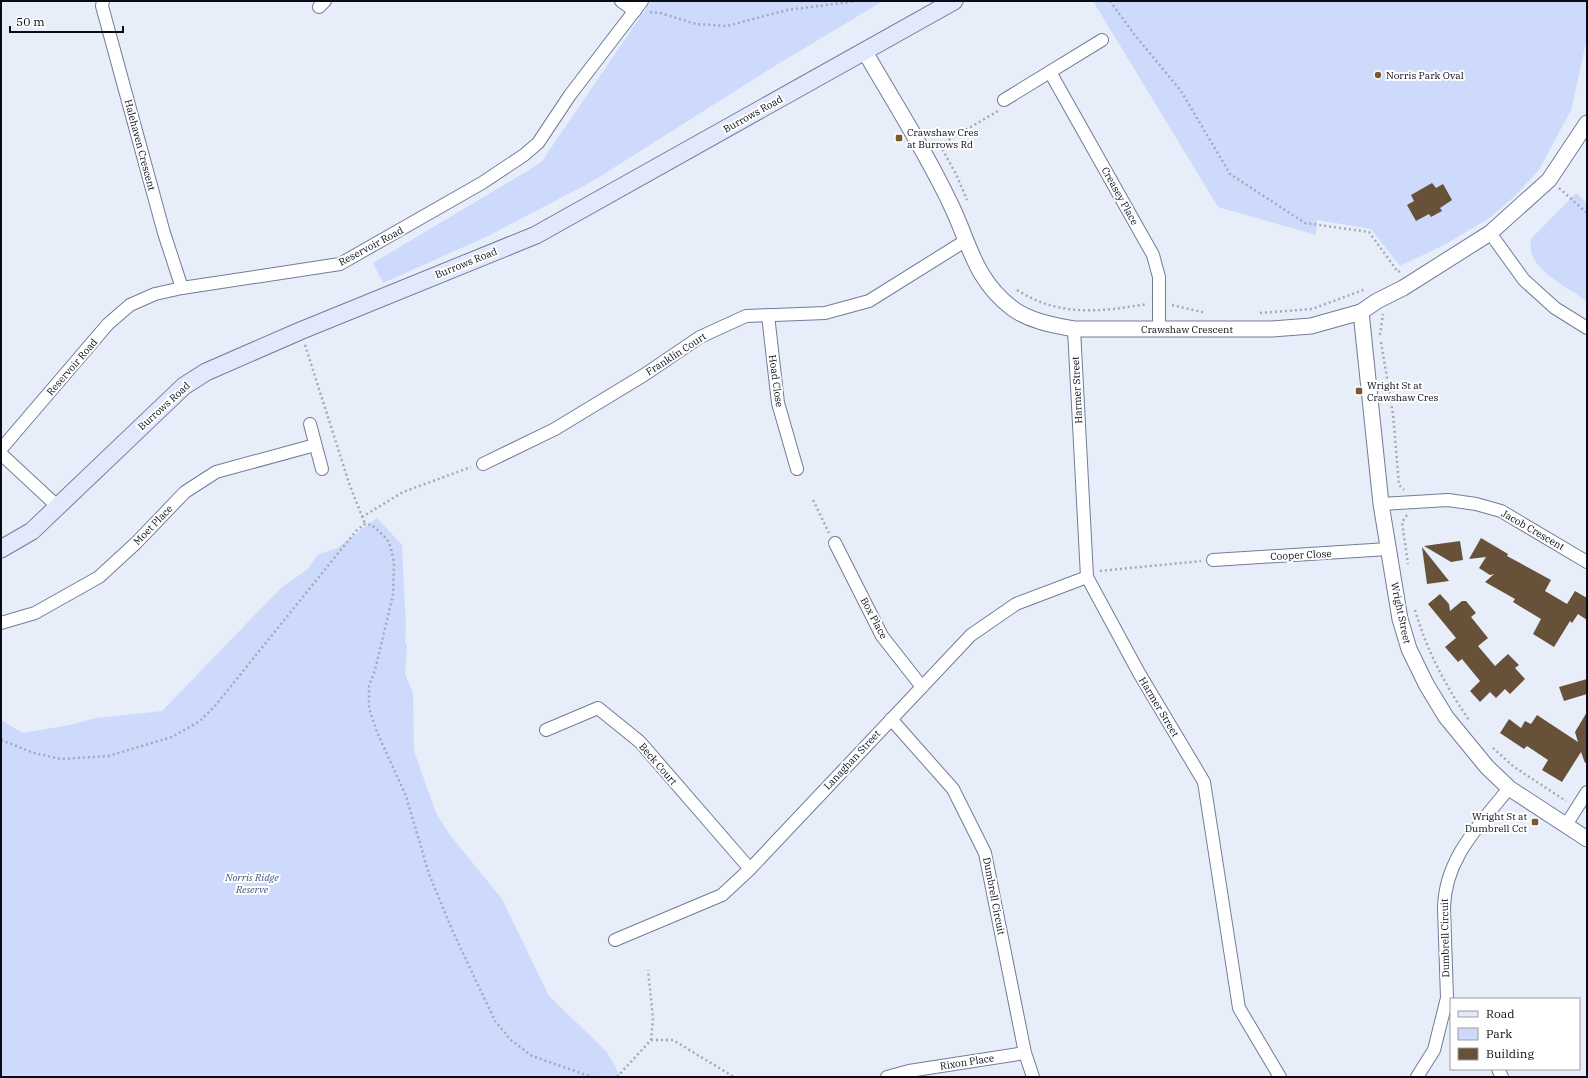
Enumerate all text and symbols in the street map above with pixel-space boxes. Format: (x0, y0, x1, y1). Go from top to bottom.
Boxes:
scale bar (10, 8, 123, 34)
text: 50 m (16, 14, 45, 29)
place label: Norris Park Oval (1386, 69, 1464, 82)
marker: Norris Park Oval (1373, 70, 1383, 80)
street label: Burrows Road (721, 92, 785, 136)
street label: Halehaven Crescent (122, 98, 159, 192)
place label: Crawshaw Cres at Burrows Rd (907, 126, 979, 151)
marker: Crawshaw Cres at Burrows Rd (894, 133, 904, 143)
street label: Creasey Place (1099, 165, 1141, 227)
street label: Reservoir Road (336, 223, 406, 269)
street label: Burrows Road (433, 245, 499, 281)
street label: Crawshaw Crescent (1141, 323, 1233, 336)
street label: Franklin Court (643, 329, 709, 378)
street label: Reservoir Road (44, 336, 100, 398)
street label: Hoad Close (766, 354, 786, 408)
street label: Harmer Street (1069, 355, 1085, 424)
street label: Burrows Road (135, 379, 193, 433)
place label: Wright St at Crawshaw Cres (1367, 379, 1439, 404)
marker: Wright St at Crawshaw Cres (1354, 386, 1364, 396)
street label: Moet Place (131, 502, 175, 548)
street label: Jacob Crescent (1499, 507, 1567, 553)
street label: Cooper Close (1270, 547, 1332, 563)
street label: Wright Street (1388, 581, 1414, 645)
street label: Box Place (858, 595, 890, 641)
street label: Harmer Street (1136, 675, 1182, 740)
street label: Lanaghan Street (821, 727, 883, 793)
street label: Beck Court (636, 740, 680, 788)
place label: Wright St at Dumbrell Cct (1465, 810, 1527, 835)
marker: Wright St at Dumbrell Cct (1530, 817, 1540, 827)
street label: Dumbrell Circuit (980, 856, 1008, 936)
park label: Norris Ridge Reserve (224, 871, 279, 896)
street label: Dumbrell Circuit (1438, 898, 1452, 978)
legend (1450, 998, 1580, 1070)
text: Road (1486, 1006, 1515, 1021)
text: Park (1486, 1026, 1512, 1041)
text: Building (1486, 1046, 1534, 1061)
street label: Rixon Place (939, 1051, 995, 1073)

